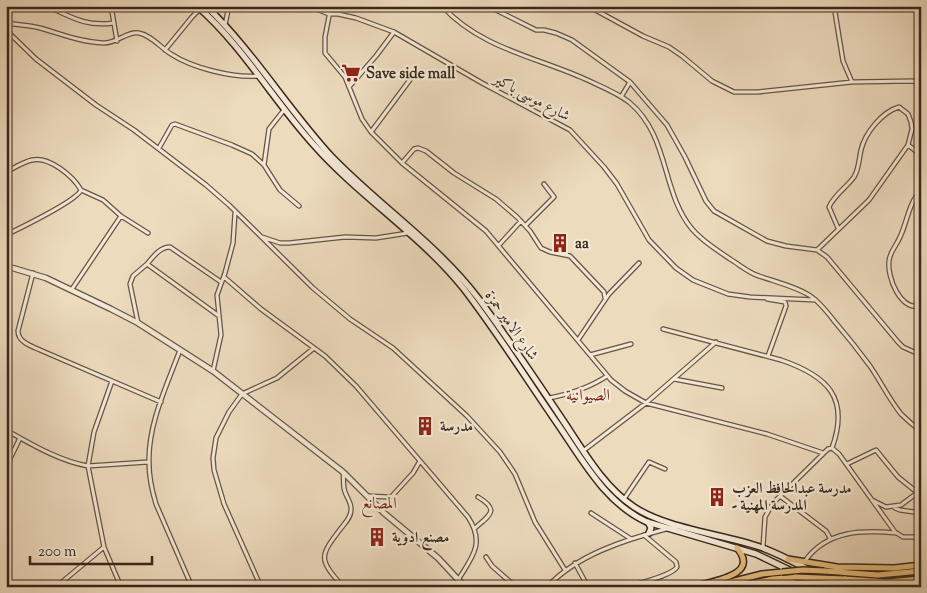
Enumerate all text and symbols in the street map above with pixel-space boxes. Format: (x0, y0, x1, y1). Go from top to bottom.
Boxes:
supermarket icon: Save side mall (340, 62, 362, 84)
place label: Save side mall (366, 64, 456, 85)
street label: شارع موسى باكير (487, 68, 573, 128)
building icon: aa (549, 232, 571, 254)
place label: aa (575, 234, 589, 255)
street label: شارع الامير حمزة (478, 287, 543, 366)
district label: الصيوانية (566, 385, 610, 408)
building icon: مدرسة (414, 415, 436, 437)
place label: مدرسة (440, 417, 473, 438)
place label: مدرسة عبدالحافظ العزب - المدرسة المهنية (732, 479, 852, 517)
building icon: مدرسة عبدالحافظ العزب - المدرسة المهنية (706, 486, 728, 508)
district label: المصانع (361, 493, 397, 518)
building icon: مصنع ادوية (366, 526, 388, 548)
place label: مصنع ادوية (392, 528, 449, 551)
scale bar (30, 533, 152, 565)
text: 200 m (38, 542, 77, 563)

